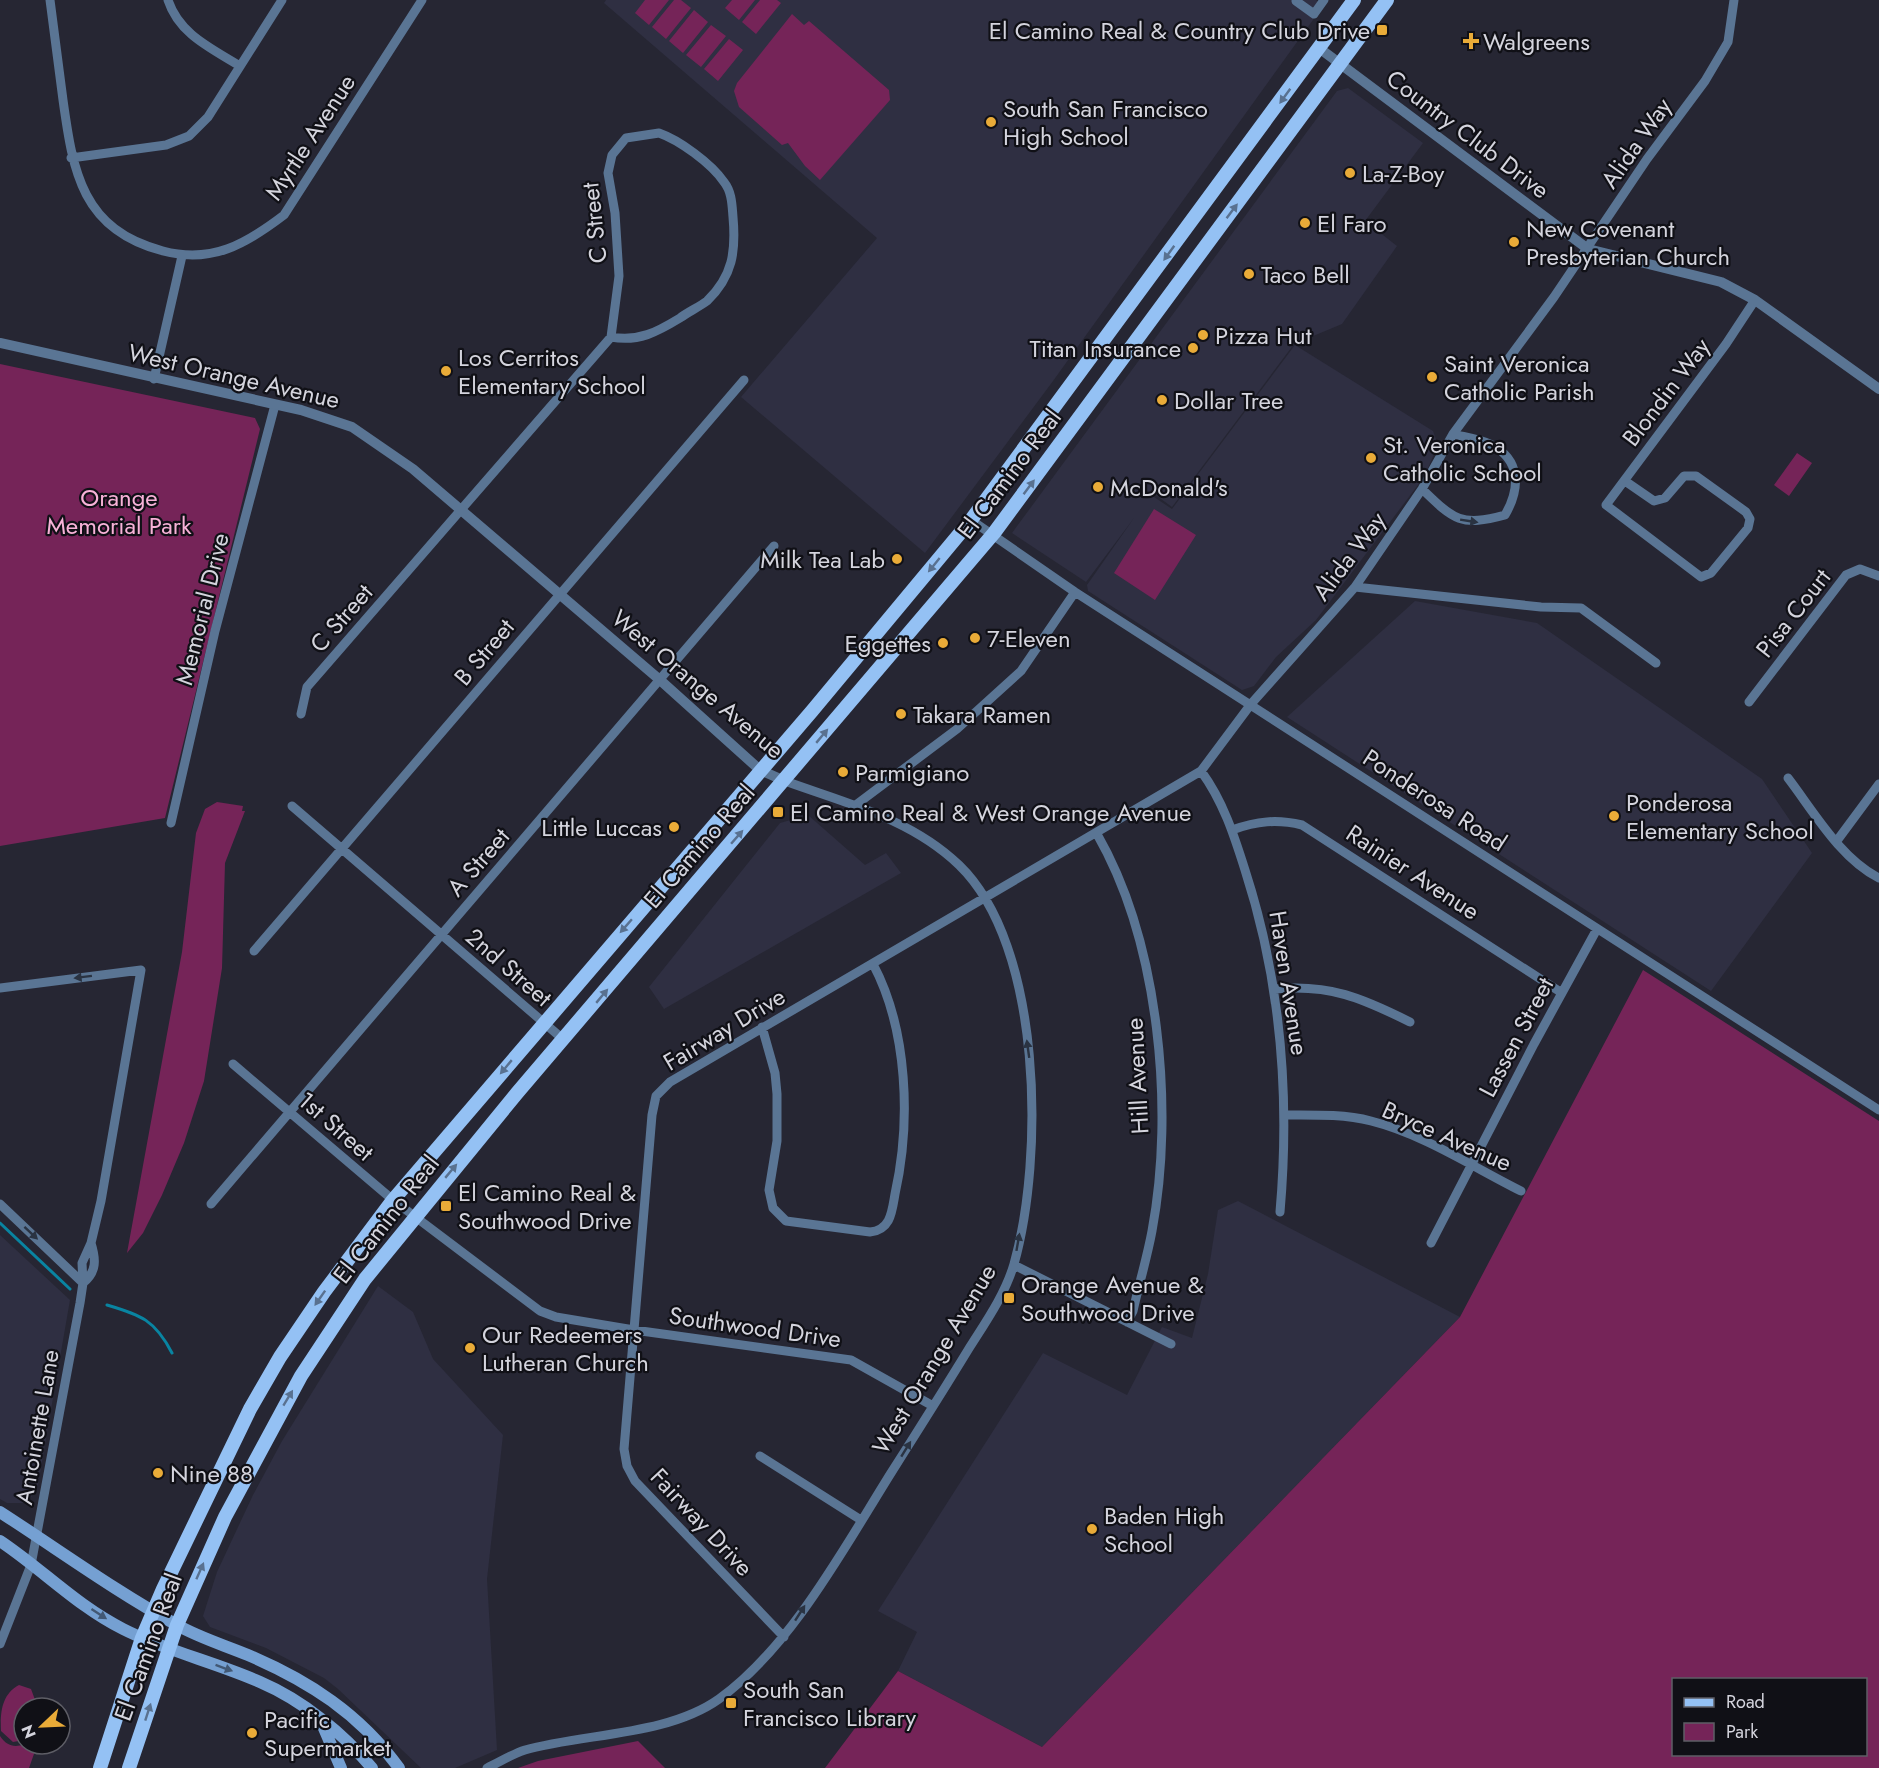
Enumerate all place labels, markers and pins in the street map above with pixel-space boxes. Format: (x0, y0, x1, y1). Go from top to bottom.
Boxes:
place label: El Camino Real & Country Club Drive (989, 13, 1370, 48)
marker: El Camino Real & Country Club Drive (1375, 23, 1389, 37)
place label: Walgreens (1483, 24, 1590, 59)
marker: Walgreens (1464, 34, 1478, 48)
place label: South San Francisco High School (1003, 91, 1208, 154)
marker: South San Francisco High School (984, 115, 998, 129)
place label: La-Z-Boy (1362, 156, 1445, 191)
marker: La-Z-Boy (1343, 166, 1357, 180)
place label: El Faro (1317, 206, 1387, 241)
place label: New Covenant Presbyterian Church (1526, 211, 1730, 274)
marker: El Faro (1298, 216, 1312, 230)
marker: New Covenant Presbyterian Church (1507, 235, 1521, 249)
place label: Taco Bell (1261, 257, 1350, 292)
marker: Taco Bell (1242, 267, 1256, 281)
place label: Pizza Hut (1215, 318, 1312, 353)
marker: Pizza Hut (1196, 328, 1210, 342)
place label: Titan Insurance (1030, 331, 1181, 366)
place label: Los Cerritos Elementary School (458, 340, 646, 403)
marker: Titan Insurance (1186, 341, 1200, 355)
place label: Saint Veronica Catholic Parish (1444, 346, 1595, 409)
marker: Los Cerritos Elementary School (439, 364, 453, 378)
marker: Saint Veronica Catholic Parish (1425, 370, 1439, 384)
place label: Dollar Tree (1174, 383, 1283, 418)
marker: Dollar Tree (1155, 393, 1169, 407)
place label: St. Veronica Catholic School (1383, 427, 1542, 490)
marker: St. Veronica Catholic School (1364, 451, 1378, 465)
place label: McDonald's (1110, 470, 1228, 505)
marker: McDonald's (1091, 480, 1105, 494)
place label: Milk Tea Lab (760, 542, 885, 577)
marker: Milk Tea Lab (890, 552, 904, 566)
place label: 7-Eleven (987, 621, 1071, 656)
place label: Eggettes (845, 626, 931, 661)
marker: 7-Eleven (968, 631, 982, 645)
marker: Eggettes (936, 636, 950, 650)
place label: Takara Ramen (913, 697, 1051, 732)
marker: Takara Ramen (894, 707, 908, 721)
place label: Parmigiano (855, 755, 969, 790)
marker: Parmigiano (836, 765, 850, 779)
place label: Ponderosa Elementary School (1626, 785, 1814, 848)
place label: El Camino Real & West Orange Avenue (790, 795, 1191, 830)
marker: El Camino Real & West Orange Avenue (771, 805, 785, 819)
marker: Ponderosa Elementary School (1607, 809, 1621, 823)
place label: Little Luccas (541, 810, 662, 845)
marker: Little Luccas (667, 820, 681, 834)
place label: El Camino Real & Southwood Drive (458, 1175, 636, 1238)
marker: El Camino Real & Southwood Drive (439, 1199, 453, 1213)
place label: Orange Avenue & Southwood Drive (1021, 1267, 1204, 1330)
marker: Orange Avenue & Southwood Drive (1002, 1291, 1016, 1305)
place label: Our Redeemers Lutheran Church (482, 1317, 649, 1380)
marker: Our Redeemers Lutheran Church (463, 1341, 477, 1355)
place label: Nine 88 (170, 1456, 253, 1491)
marker: Nine 88 (151, 1466, 165, 1480)
place label: Baden High School (1104, 1498, 1224, 1561)
marker: Baden High School (1085, 1522, 1099, 1536)
place label: South San Francisco Library (743, 1672, 917, 1735)
marker: South San Francisco Library (724, 1696, 738, 1710)
place label: Pacific Supermarket (264, 1702, 391, 1765)
marker: Pacific Supermarket (245, 1726, 259, 1740)

